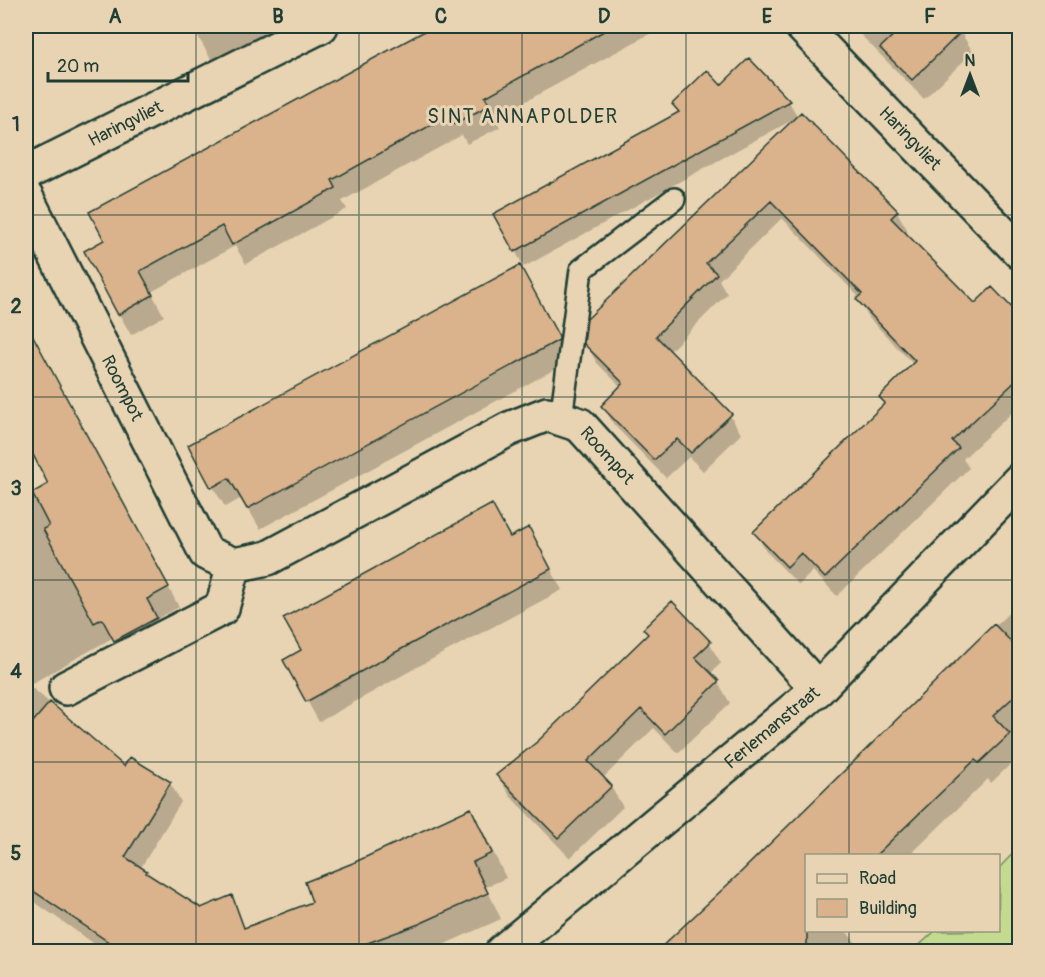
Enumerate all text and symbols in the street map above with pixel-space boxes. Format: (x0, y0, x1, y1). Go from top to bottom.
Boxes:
text: A (109, 4, 122, 29)
text: B (272, 4, 284, 29)
text: C (435, 4, 447, 29)
text: D (598, 4, 611, 29)
text: E (762, 4, 773, 29)
text: F (924, 4, 936, 29)
scale bar (48, 45, 188, 83)
north arrow (940, 45, 1000, 105)
text: N (965, 51, 976, 71)
text: 20 m (57, 55, 99, 78)
street label: Haringvliet (85, 95, 167, 152)
street label: Haringvliet (874, 102, 947, 176)
district label: SINT ANNAPOLDER (427, 104, 619, 129)
text: 1 (12, 112, 20, 137)
text: 2 (10, 294, 22, 319)
street label: Roompot (96, 351, 149, 426)
street label: Roompot (575, 422, 640, 490)
text: 3 (10, 476, 22, 501)
text: 4 (10, 659, 22, 684)
street label: Ferlemanstraat (720, 681, 825, 774)
text: 5 (11, 841, 22, 866)
legend (805, 854, 1000, 932)
text: Road (859, 867, 896, 890)
text: Building (859, 897, 917, 920)

